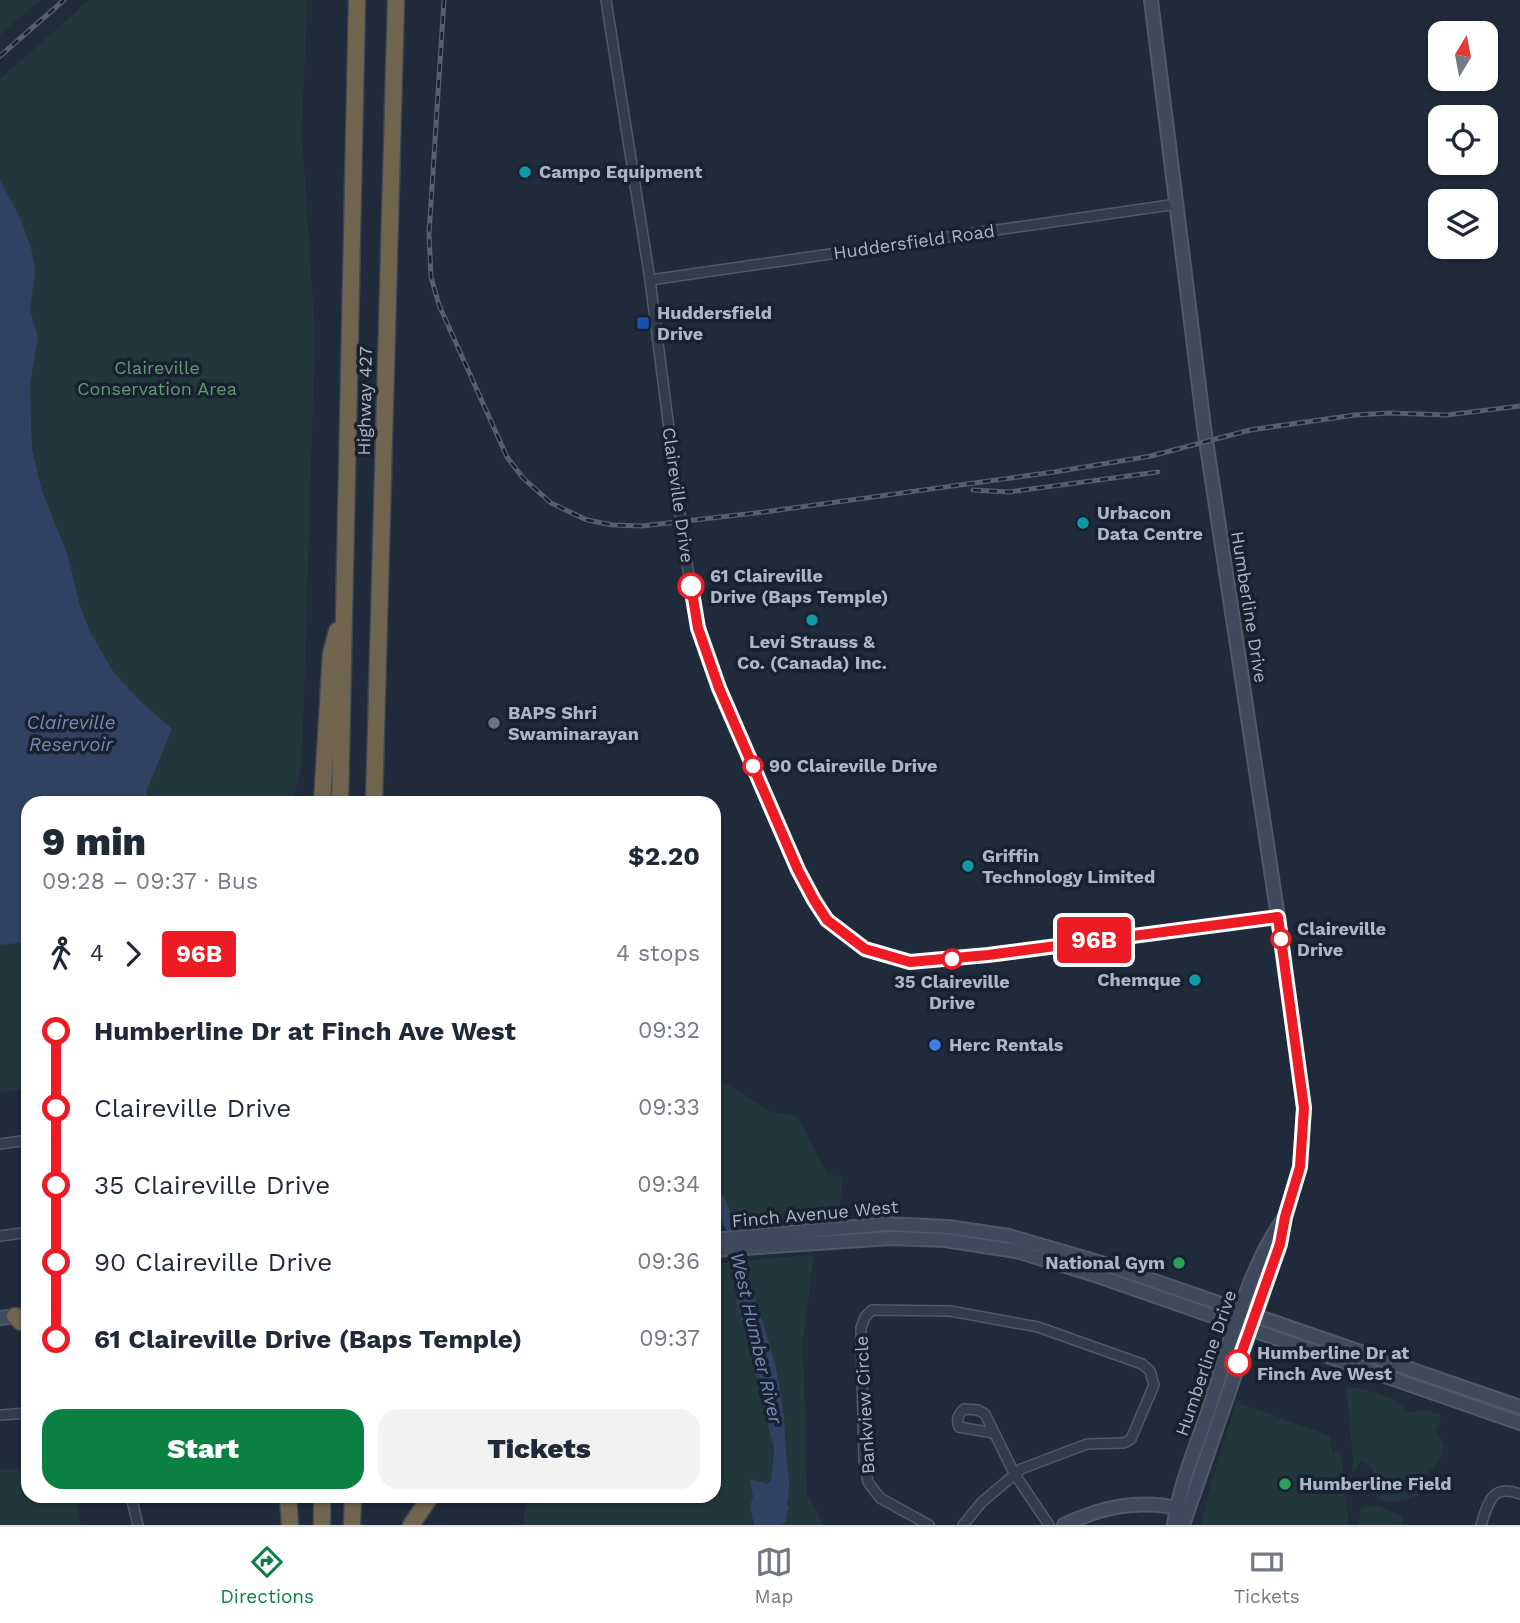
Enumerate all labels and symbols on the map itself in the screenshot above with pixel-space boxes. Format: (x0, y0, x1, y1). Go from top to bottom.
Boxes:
north arrow (1428, 21, 1498, 91)
place label: Campo Equipment (539, 161, 702, 182)
marker: Campo Equipment (517, 164, 533, 180)
street label: Huddersfield Road (832, 220, 996, 263)
place label: Huddersfield Drive (657, 302, 772, 344)
marker: Huddersfield Drive (635, 315, 651, 331)
street label: Highway 427 (353, 346, 376, 456)
park label: Claireville Conservation Area (77, 357, 237, 399)
street label: Claireville Drive (659, 426, 698, 564)
place label: Urbacon Data Centre (1097, 502, 1203, 544)
marker: Urbacon Data Centre (1075, 515, 1091, 531)
street label: Humberline Drive (1227, 530, 1272, 684)
place label: 61 Claireville Drive (Baps Temple) (710, 565, 888, 607)
marker: 61 Claireville Drive (Baps Temple) (678, 573, 704, 599)
marker: Levi Strauss & Co. (Canada) Inc. (804, 612, 820, 628)
place label: Levi Strauss & Co. (Canada) Inc. (737, 631, 887, 673)
place label: BAPS Shri Swaminarayan (508, 702, 639, 744)
water label: Claireville Reservoir (26, 711, 116, 756)
marker: BAPS Shri Swaminarayan (486, 715, 502, 731)
place label: 90 Claireville Drive (769, 755, 937, 776)
marker: 90 Claireville Drive (743, 756, 763, 776)
place label: Griffin Technology Limited (982, 845, 1155, 887)
marker: Griffin Technology Limited (960, 858, 976, 874)
line badge: 96B (1054, 917, 1134, 963)
place label: Claireville Drive (1297, 918, 1386, 960)
marker: Claireville Drive (1271, 929, 1291, 949)
marker: 35 Claireville Drive (942, 949, 962, 969)
place label: Chemque (1097, 969, 1181, 990)
place label: 35 Claireville Drive (894, 971, 1010, 1013)
marker: Chemque (1187, 972, 1203, 988)
place label: Herc Rentals (949, 1034, 1064, 1055)
marker: Herc Rentals (927, 1037, 943, 1053)
street label: Finch Avenue West (731, 1196, 900, 1231)
water label: West Humber River (726, 1250, 788, 1427)
place label: National Gym (1045, 1252, 1165, 1273)
marker: National Gym (1171, 1255, 1187, 1271)
street label: Humberline Drive (1171, 1287, 1240, 1439)
street label: Bankview Circle (850, 1335, 879, 1475)
place label: Humberline Dr at Finch Ave West (1257, 1342, 1409, 1384)
marker: Humberline Dr at Finch Ave West (1225, 1350, 1251, 1376)
place label: Humberline Field (1299, 1473, 1452, 1494)
marker: Humberline Field (1277, 1476, 1293, 1492)

